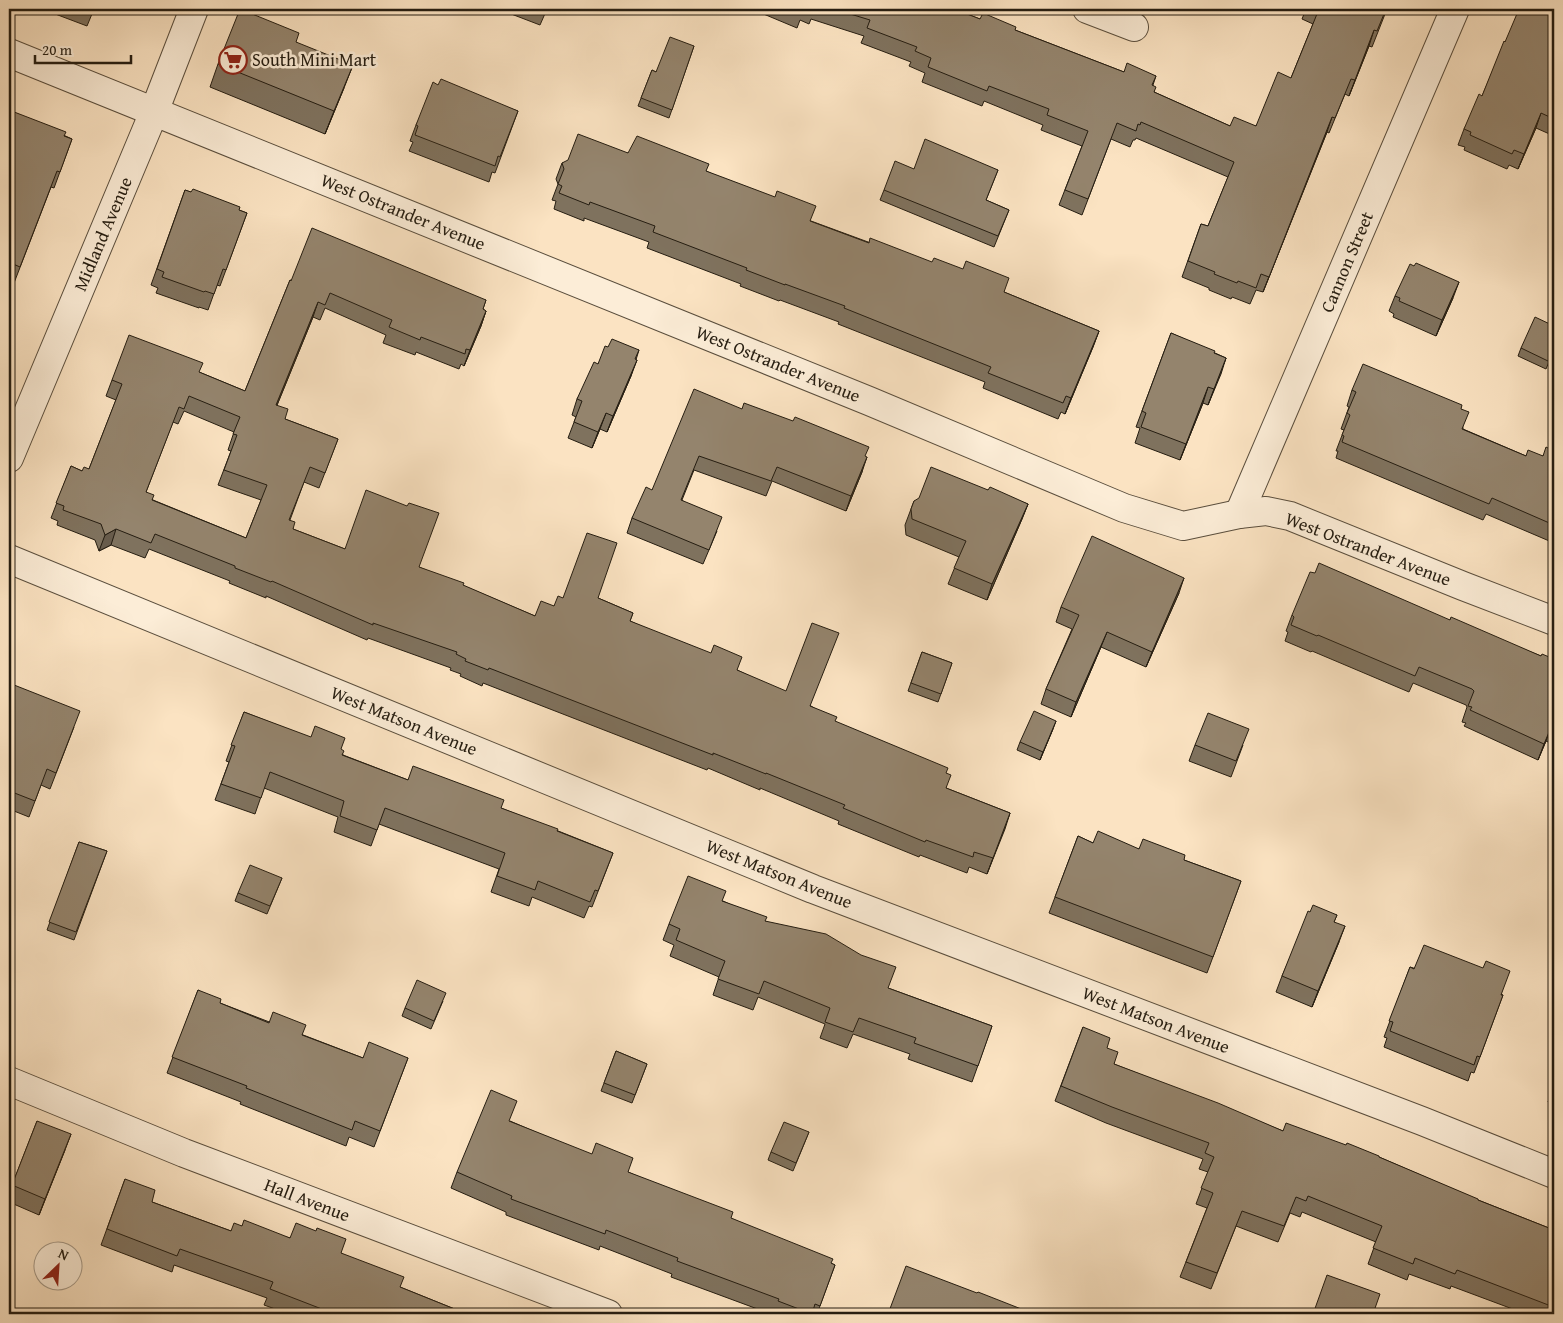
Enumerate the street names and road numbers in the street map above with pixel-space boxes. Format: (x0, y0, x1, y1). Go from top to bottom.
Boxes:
street label: West Ostrander Avenue (317, 166, 490, 257)
street label: Midland Avenue (66, 172, 139, 295)
street label: Cannon Street (1313, 207, 1380, 316)
street label: West Ostrander Avenue (692, 318, 865, 409)
street label: West Ostrander Avenue (1281, 504, 1455, 593)
street label: West Matson Avenue (327, 679, 481, 762)
street label: West Matson Avenue (702, 832, 856, 915)
street label: West Matson Avenue (1079, 979, 1234, 1060)
street label: Hall Avenue (260, 1171, 354, 1228)

